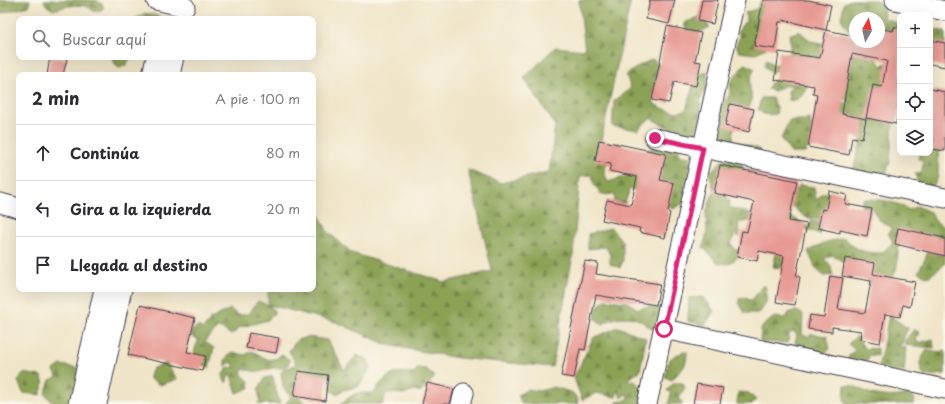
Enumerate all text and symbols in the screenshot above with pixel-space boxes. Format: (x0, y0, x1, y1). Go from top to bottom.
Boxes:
north arrow (849, 12, 885, 48)
map controls (897, 12, 933, 156)
button: + (897, 12, 933, 48)
search box (16, 16, 316, 60)
icon: search (30, 27, 52, 49)
text: Buscar aquí (62, 27, 146, 50)
button: − (897, 48, 933, 84)
button: locate (897, 84, 933, 120)
text: 2 min (32, 85, 79, 111)
text: A pie · 100 m (215, 89, 300, 108)
button: layers (897, 120, 933, 156)
route end (646, 129, 664, 147)
text: Continúa (70, 141, 139, 164)
icon: ahead (32, 142, 54, 164)
text: 80 m (266, 143, 300, 162)
text: Gira a la izquierda (70, 197, 211, 220)
icon: left (32, 198, 54, 220)
text: 20 m (266, 199, 300, 218)
text: Llegada al destino (70, 253, 208, 276)
icon: arrive (32, 254, 54, 276)
route start (655, 320, 673, 338)

